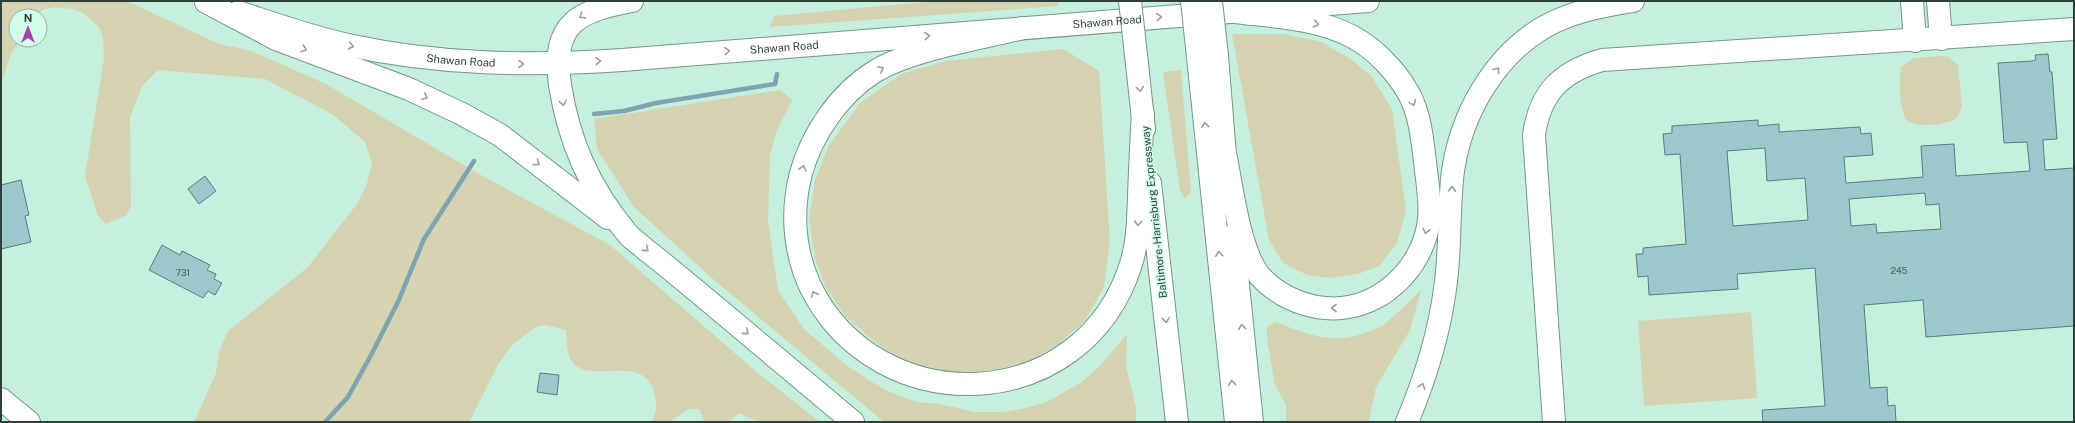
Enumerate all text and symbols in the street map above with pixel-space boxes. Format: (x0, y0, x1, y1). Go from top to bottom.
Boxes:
north arrow (8, 8, 48, 48)
one-way arrow (579, 11, 586, 19)
text: N (24, 12, 32, 24)
street label: Shawan Road (1072, 13, 1142, 30)
one-way arrow (1156, 13, 1162, 22)
one-way arrow (1313, 20, 1319, 28)
one-way arrow (924, 31, 930, 40)
street label: Shawan Road (749, 38, 819, 56)
one-way arrow (347, 41, 354, 49)
one-way arrow (301, 45, 308, 53)
one-way arrow (724, 47, 730, 56)
street label: Shawan Road (426, 52, 496, 69)
one-way arrow (595, 57, 601, 66)
one-way arrow (518, 60, 524, 68)
one-way arrow (877, 66, 884, 74)
one-way arrow (1492, 67, 1499, 74)
one-way arrow (1135, 86, 1144, 92)
one-way arrow (421, 92, 428, 100)
one-way arrow (558, 100, 567, 106)
one-way arrow (1408, 100, 1416, 107)
one-way arrow (1201, 122, 1210, 128)
street label: Baltimore-Harrisburg Expressway (1139, 125, 1169, 299)
one-way arrow (532, 158, 539, 165)
one-way arrow (798, 165, 806, 172)
one-way arrow (1448, 186, 1457, 192)
one-way arrow (1133, 220, 1142, 226)
one-way arrow (1423, 228, 1431, 234)
one-way arrow (641, 245, 648, 252)
one-way arrow (1214, 251, 1223, 257)
house number: 245 (1891, 265, 1908, 276)
house number: 731 (176, 267, 190, 278)
one-way arrow (811, 291, 819, 299)
one-way arrow (1331, 304, 1337, 312)
one-way arrow (1161, 317, 1170, 323)
one-way arrow (1238, 324, 1247, 331)
one-way arrow (741, 328, 748, 335)
one-way arrow (1227, 380, 1236, 386)
one-way arrow (1417, 382, 1426, 389)

